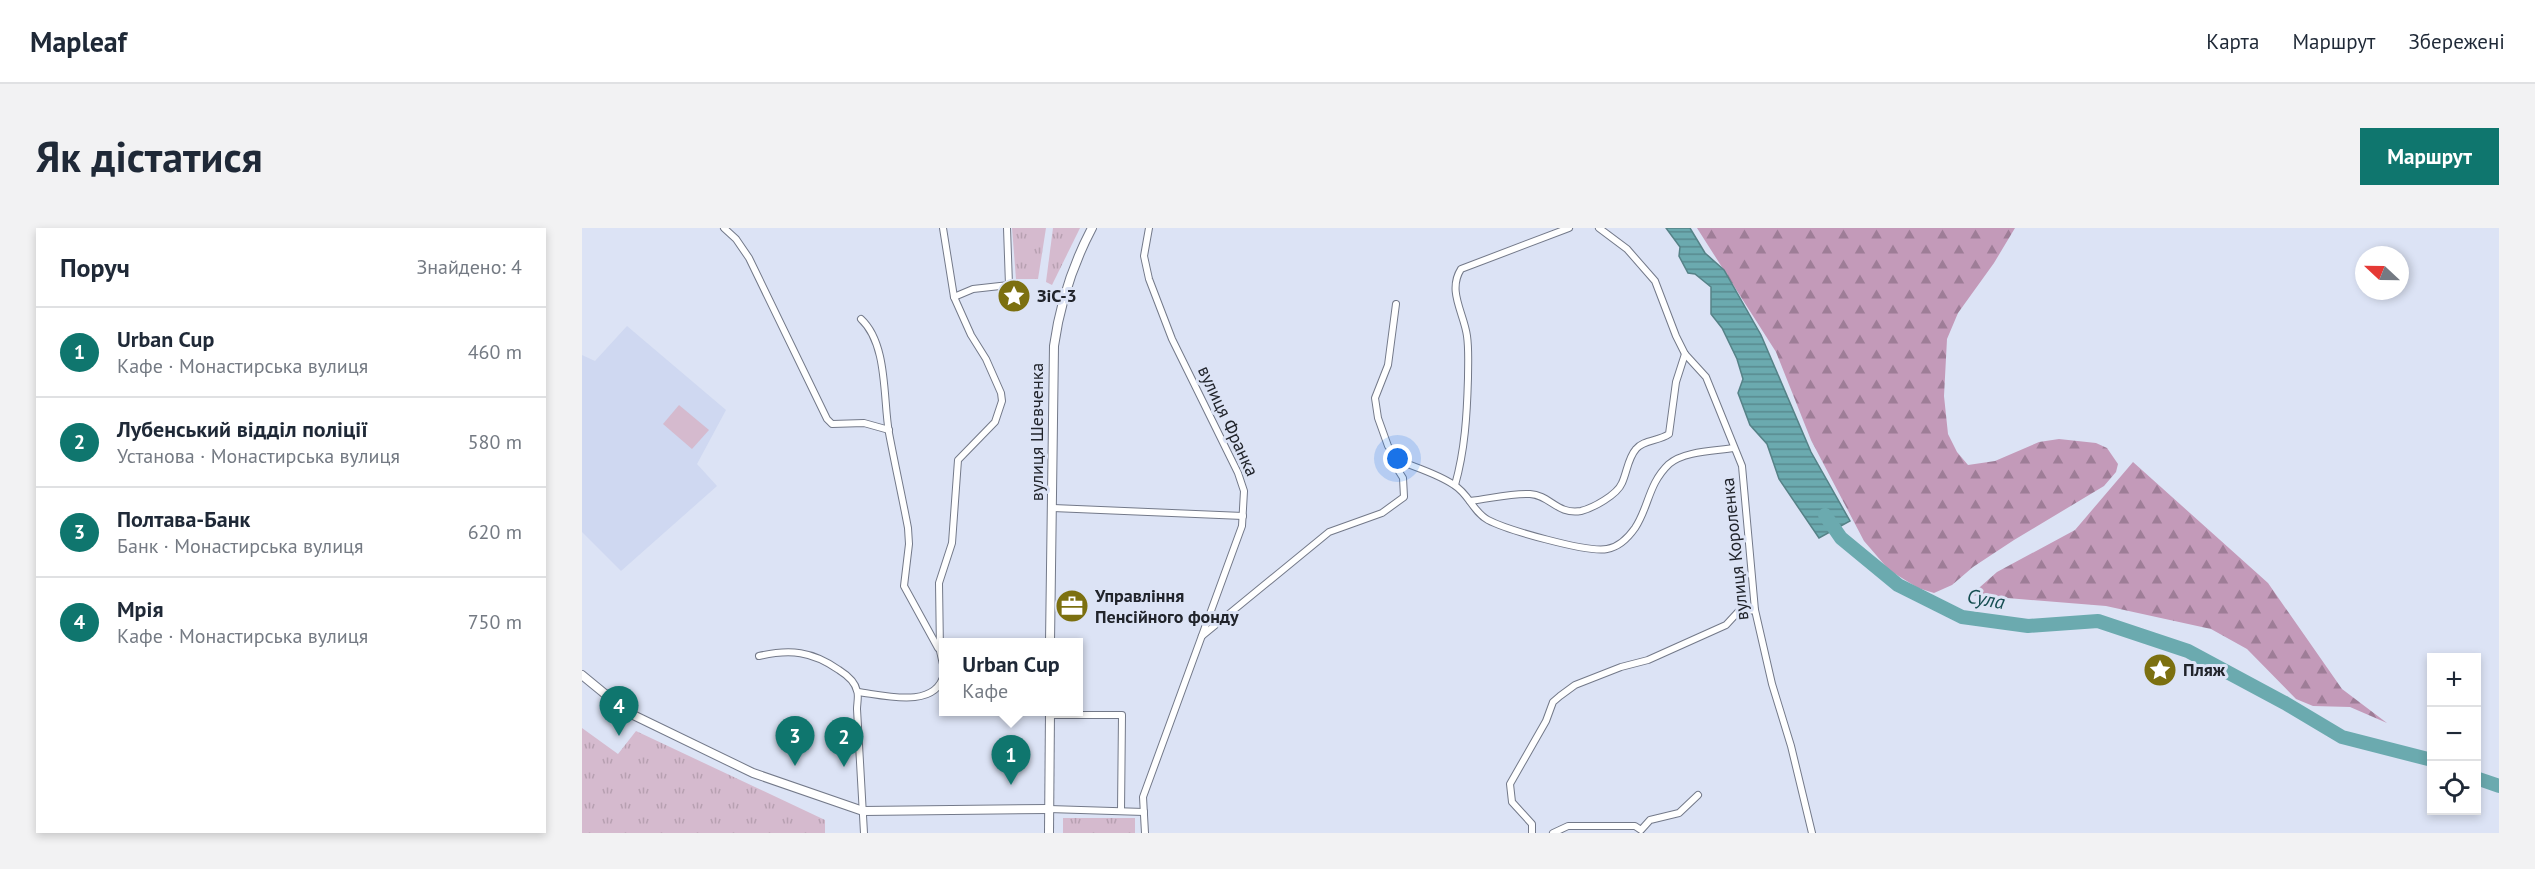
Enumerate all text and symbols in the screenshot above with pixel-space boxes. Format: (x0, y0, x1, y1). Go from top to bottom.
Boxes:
text: Mapleaf (30, 23, 127, 60)
text: Карта (2206, 28, 2259, 55)
text: Маршрут (2292, 28, 2375, 55)
text: Збережені (2408, 28, 2505, 55)
button: Маршрут (2360, 128, 2499, 185)
text: Як дістатися (36, 129, 263, 184)
north arrow (2355, 246, 2409, 300)
text: Поруч (60, 251, 130, 284)
text: Знайдено: 4 (416, 254, 522, 280)
place icon: ЗіС-3 (996, 278, 1032, 314)
place label: ЗіС-3 (1037, 284, 1077, 307)
text: Urban Cup (117, 325, 214, 353)
text: 1 (74, 339, 85, 365)
text: 460 m (468, 339, 522, 365)
text: Кафе · Монастирська вулиця (117, 353, 368, 379)
street label: вулиця Франка (1193, 362, 1264, 480)
street label: вулиця Шевченка (1025, 363, 1048, 501)
text: Лубенський відділ поліції (117, 415, 368, 443)
text: 2 (74, 429, 85, 455)
text: 580 m (468, 429, 522, 455)
text: Установа · Монастирська вулиця (117, 443, 400, 469)
your location (1383, 444, 1412, 473)
street label: вулиця Короленка (1716, 477, 1753, 622)
text: Полтава-Банк (117, 505, 250, 533)
text: 3 (74, 519, 85, 545)
text: 620 m (468, 519, 522, 545)
text: Банк · Монастирська вулиця (117, 533, 364, 559)
water label: Сула (1965, 583, 2007, 615)
place label: Управління Пенсійного фонду (1094, 584, 1239, 628)
office icon: Управління Пенсійного фонду (1054, 588, 1090, 624)
text: Мрія (117, 595, 163, 623)
text: 4 (74, 609, 85, 635)
text: 750 m (468, 609, 522, 635)
text: Кафе · Монастирська вулиця (117, 623, 368, 649)
popup (939, 638, 1083, 716)
text: Urban Cup (962, 650, 1060, 678)
place icon: Пляж (2142, 652, 2178, 688)
map controls (2427, 653, 2481, 815)
button: + (2427, 653, 2481, 707)
place label: Пляж (2183, 658, 2226, 681)
text: Кафе (962, 678, 1008, 704)
pin: 4 (600, 686, 639, 736)
button: − (2427, 707, 2481, 761)
pin: 3 (776, 716, 814, 766)
pin: 2 (824, 718, 864, 767)
pin: 1 (992, 736, 1030, 785)
button: locate (2427, 761, 2481, 815)

